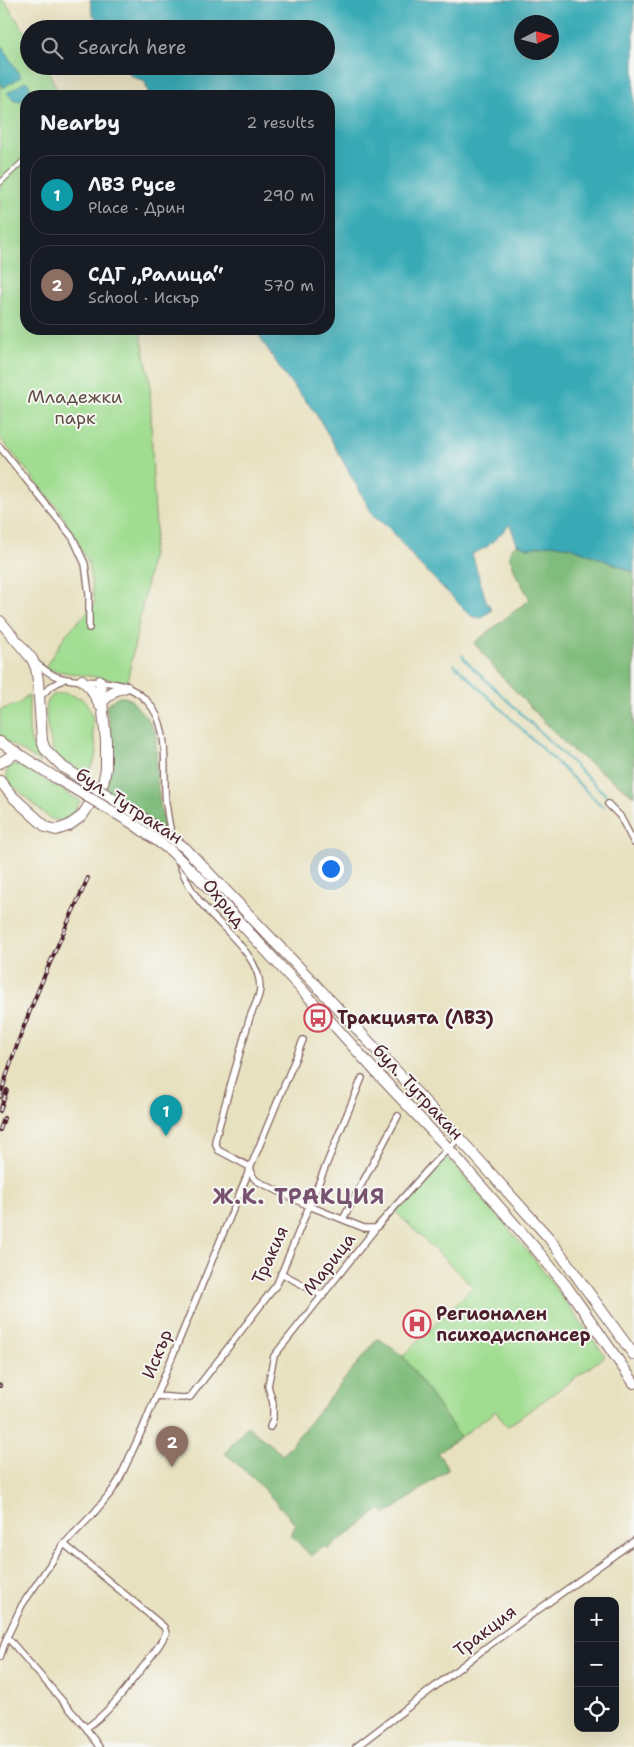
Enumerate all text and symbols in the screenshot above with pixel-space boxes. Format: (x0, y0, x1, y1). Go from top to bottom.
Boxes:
north arrow (514, 15, 559, 60)
search box (20, 20, 335, 75)
icon: search (38, 34, 66, 62)
text: Search here (78, 35, 187, 60)
text: Nearby (40, 109, 120, 137)
text: 2 results (246, 112, 315, 133)
text: ЛВЗ Русе (88, 172, 176, 197)
text: 1 (53, 185, 61, 206)
text: 290 m (262, 185, 314, 206)
text: Place · Дрин (88, 197, 185, 218)
text: СДГ „Ралица“ (88, 262, 223, 287)
text: 2 (51, 275, 63, 296)
text: 570 m (264, 275, 314, 296)
text: School · Искър (88, 287, 199, 308)
park label: Младежки парк (27, 385, 123, 430)
street label: бул. Тутракан (71, 762, 187, 850)
your location (318, 856, 344, 882)
street label: Охрид (197, 874, 251, 933)
bus stop icon: Тракцията (ЛВЗ) (303, 1003, 333, 1033)
place label: Тракцията (ЛВЗ) (337, 1006, 494, 1030)
street label: бул. Тутракан (367, 1039, 469, 1145)
pin: 1 (150, 1095, 182, 1136)
district label: Ж.К. ТРАКЦИЯ (213, 1182, 385, 1211)
street label: Тракия (246, 1222, 294, 1288)
street label: Марица (297, 1228, 361, 1300)
place label: Регионален психодиспансер (436, 1302, 591, 1347)
hospital icon: Регионален психодиспансер (402, 1309, 432, 1339)
street label: Искър (136, 1326, 178, 1382)
pin: 2 (156, 1426, 188, 1467)
map controls (574, 1597, 619, 1732)
button: + (574, 1597, 619, 1642)
street label: Тракция (449, 1599, 521, 1663)
button: − (574, 1642, 619, 1687)
button: locate (574, 1687, 619, 1732)

